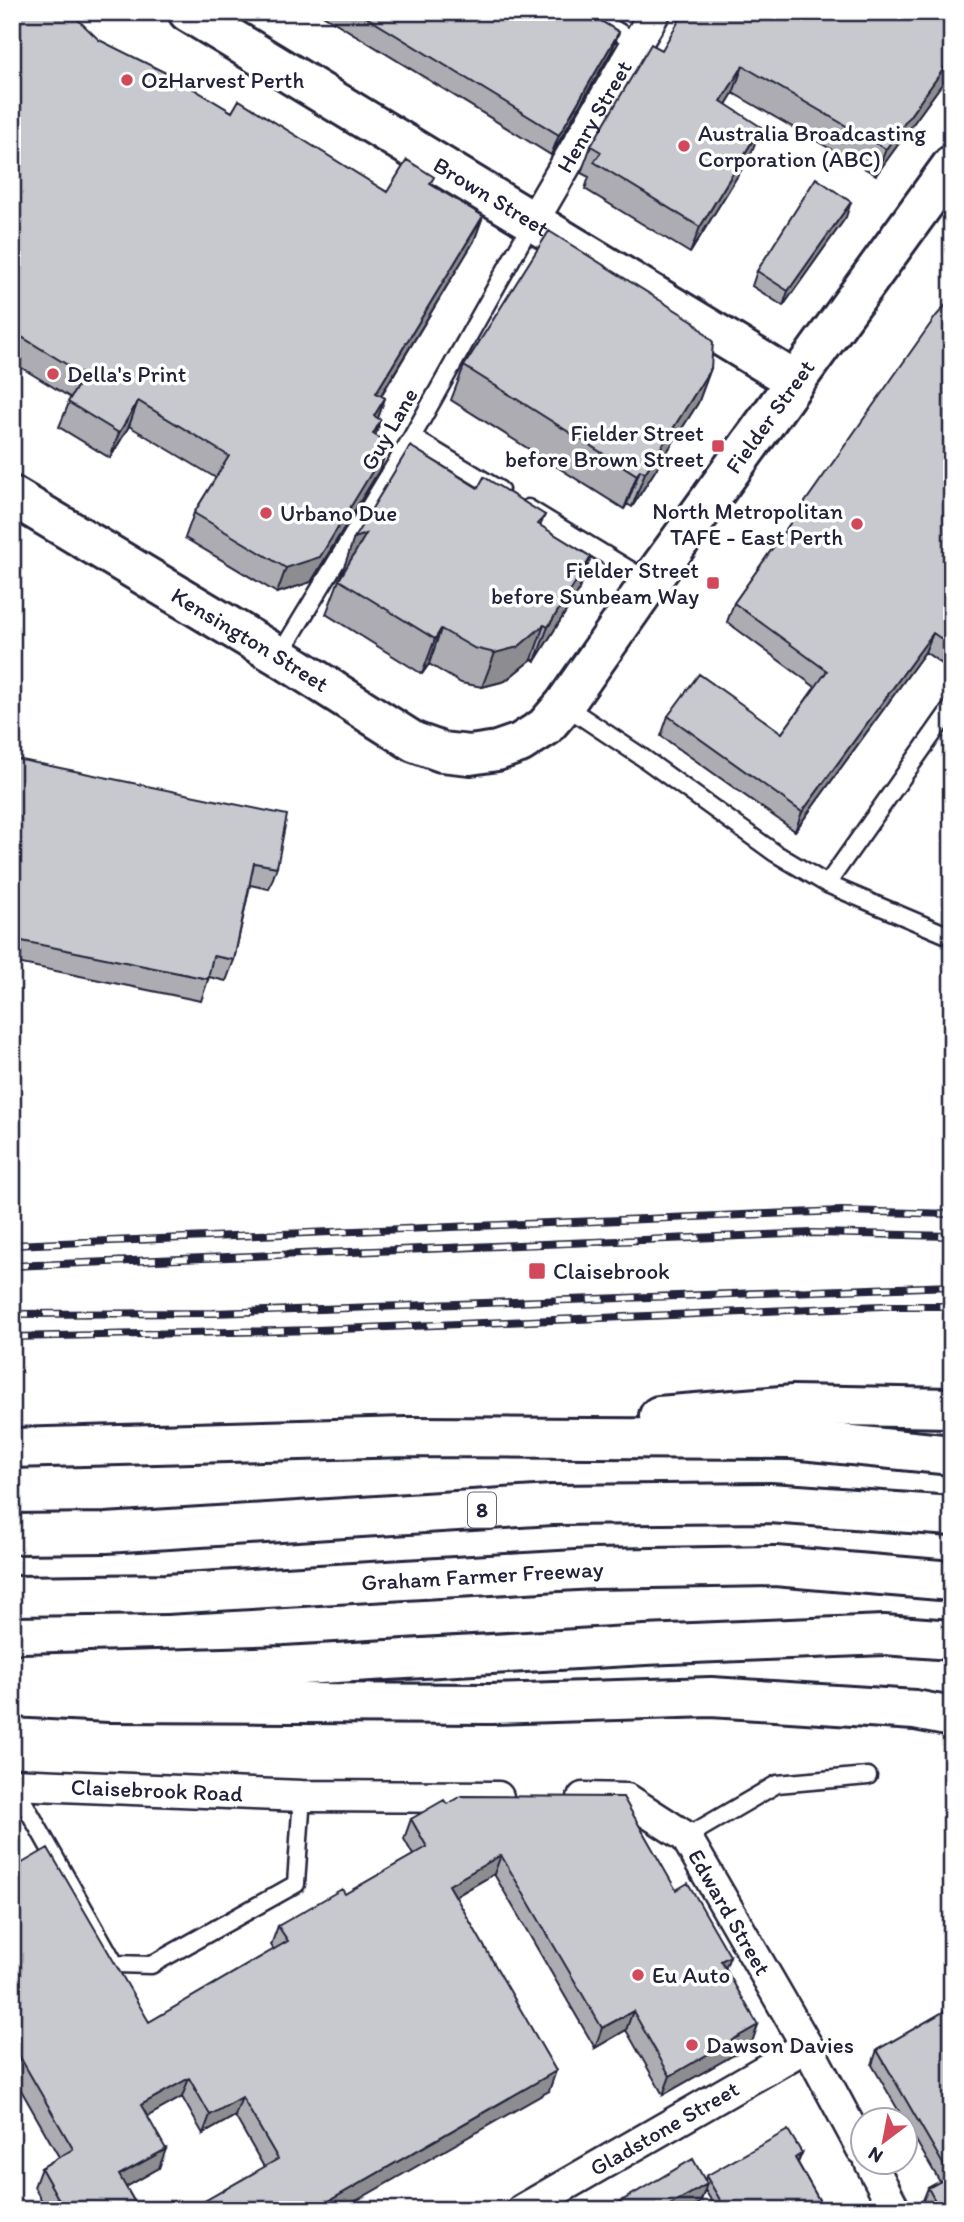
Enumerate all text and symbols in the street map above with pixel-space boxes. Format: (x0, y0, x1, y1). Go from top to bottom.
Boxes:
street label: Henry Street (550, 55, 638, 178)
place label: OzHarvest Perth (141, 66, 305, 94)
marker: OzHarvest Perth (119, 72, 135, 88)
place label: Australia Broadcasting Corporation (ABC) (698, 119, 926, 173)
marker: Australia Broadcasting Corporation (ABC) (676, 138, 692, 154)
street label: Brown Street (428, 151, 555, 242)
street label: Fielder Street (719, 354, 821, 479)
place label: Della's Print (67, 360, 187, 388)
marker: Della's Print (45, 366, 61, 382)
street label: Guy Lane (354, 383, 424, 475)
place label: Fielder Street before Brown Street (505, 419, 704, 473)
marker: Fielder Street before Brown Street (710, 438, 726, 454)
place label: North Metropolitan TAFE - East Perth (652, 497, 843, 551)
place label: Urbano Due (280, 499, 397, 527)
marker: Urbano Due (258, 505, 274, 521)
marker: North Metropolitan TAFE - East Perth (849, 516, 865, 532)
place label: Fielder Street before Sunbeam Way (491, 556, 699, 610)
marker: Fielder Street before Sunbeam Way (705, 575, 721, 591)
street label: Kensington Street (167, 581, 334, 698)
place label: Claisebrook (553, 1257, 670, 1285)
marker: Claisebrook (527, 1261, 547, 1281)
road number: 8 (468, 1492, 496, 1528)
street label: Graham Farmer Freeway (360, 1555, 604, 1597)
street label: Claisebrook Road (70, 1772, 244, 1808)
street label: Edward Street (682, 1844, 777, 1980)
place label: Eu Auto (652, 1961, 730, 1989)
marker: Eu Auto (630, 1967, 646, 1983)
place label: Dawson Davies (706, 2031, 854, 2059)
marker: Dawson Davies (684, 2037, 700, 2053)
street label: Gladstone Street (585, 2074, 744, 2182)
north arrow (848, 2106, 918, 2176)
text: N (864, 2142, 887, 2168)

